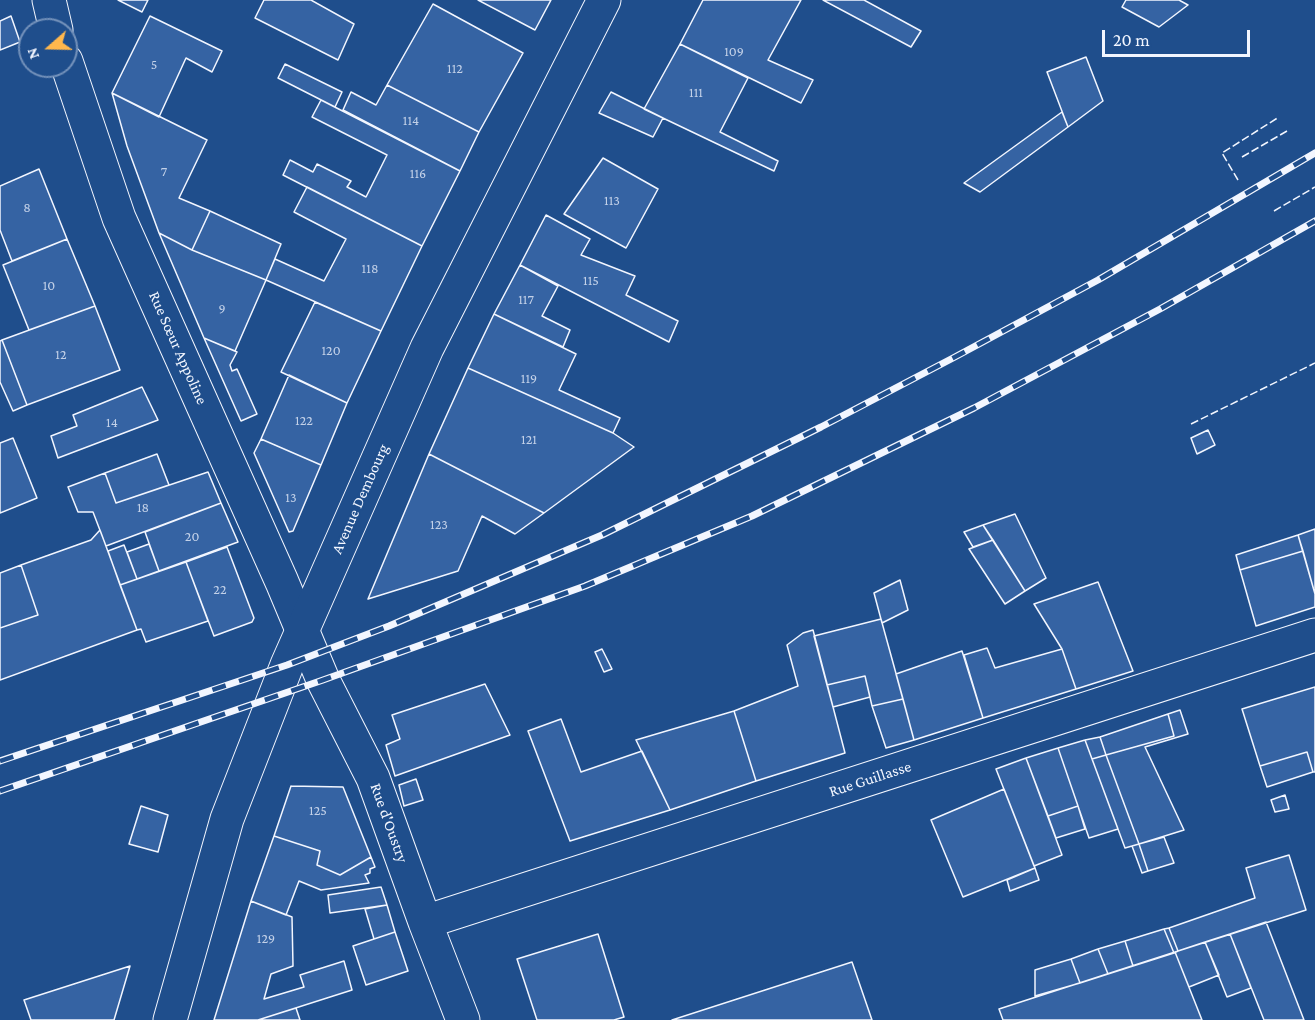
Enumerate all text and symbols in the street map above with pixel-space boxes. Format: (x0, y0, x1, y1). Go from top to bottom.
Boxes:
north arrow (18, 18, 78, 78)
scale bar (1105, 18, 1254, 56)
text: 20 m (1113, 30, 1150, 50)
house number: 109 (724, 44, 744, 60)
text: N (23, 46, 42, 62)
house number: 5 (151, 57, 157, 73)
house number: 112 (447, 61, 463, 77)
house number: 111 (689, 85, 703, 101)
house number: 114 (403, 113, 419, 129)
house number: 7 (161, 164, 167, 180)
house number: 116 (410, 166, 426, 182)
house number: 113 (604, 193, 620, 209)
house number: 8 (23, 200, 31, 216)
house number: 118 (362, 261, 378, 277)
house number: 115 (583, 273, 599, 289)
house number: 10 (43, 278, 55, 294)
street label: Rue Sœur Appoline (144, 288, 212, 408)
house number: 117 (518, 292, 534, 308)
house number: 9 (218, 301, 226, 317)
house number: 120 (321, 343, 341, 359)
house number: 12 (55, 347, 67, 363)
house number: 119 (521, 371, 537, 387)
house number: 122 (295, 413, 313, 429)
house number: 14 (106, 415, 118, 431)
house number: 121 (521, 432, 537, 448)
street label: Avenue Dembourg (327, 441, 393, 557)
house number: 13 (285, 490, 297, 506)
house number: 18 (137, 500, 149, 516)
house number: 123 (430, 517, 448, 533)
house number: 20 (185, 529, 199, 545)
house number: 22 (213, 582, 227, 598)
street label: Rue Guillasse (826, 757, 914, 801)
street label: Rue d'Oustry (366, 781, 412, 865)
house number: 125 (309, 803, 327, 819)
house number: 129 (257, 931, 275, 947)

